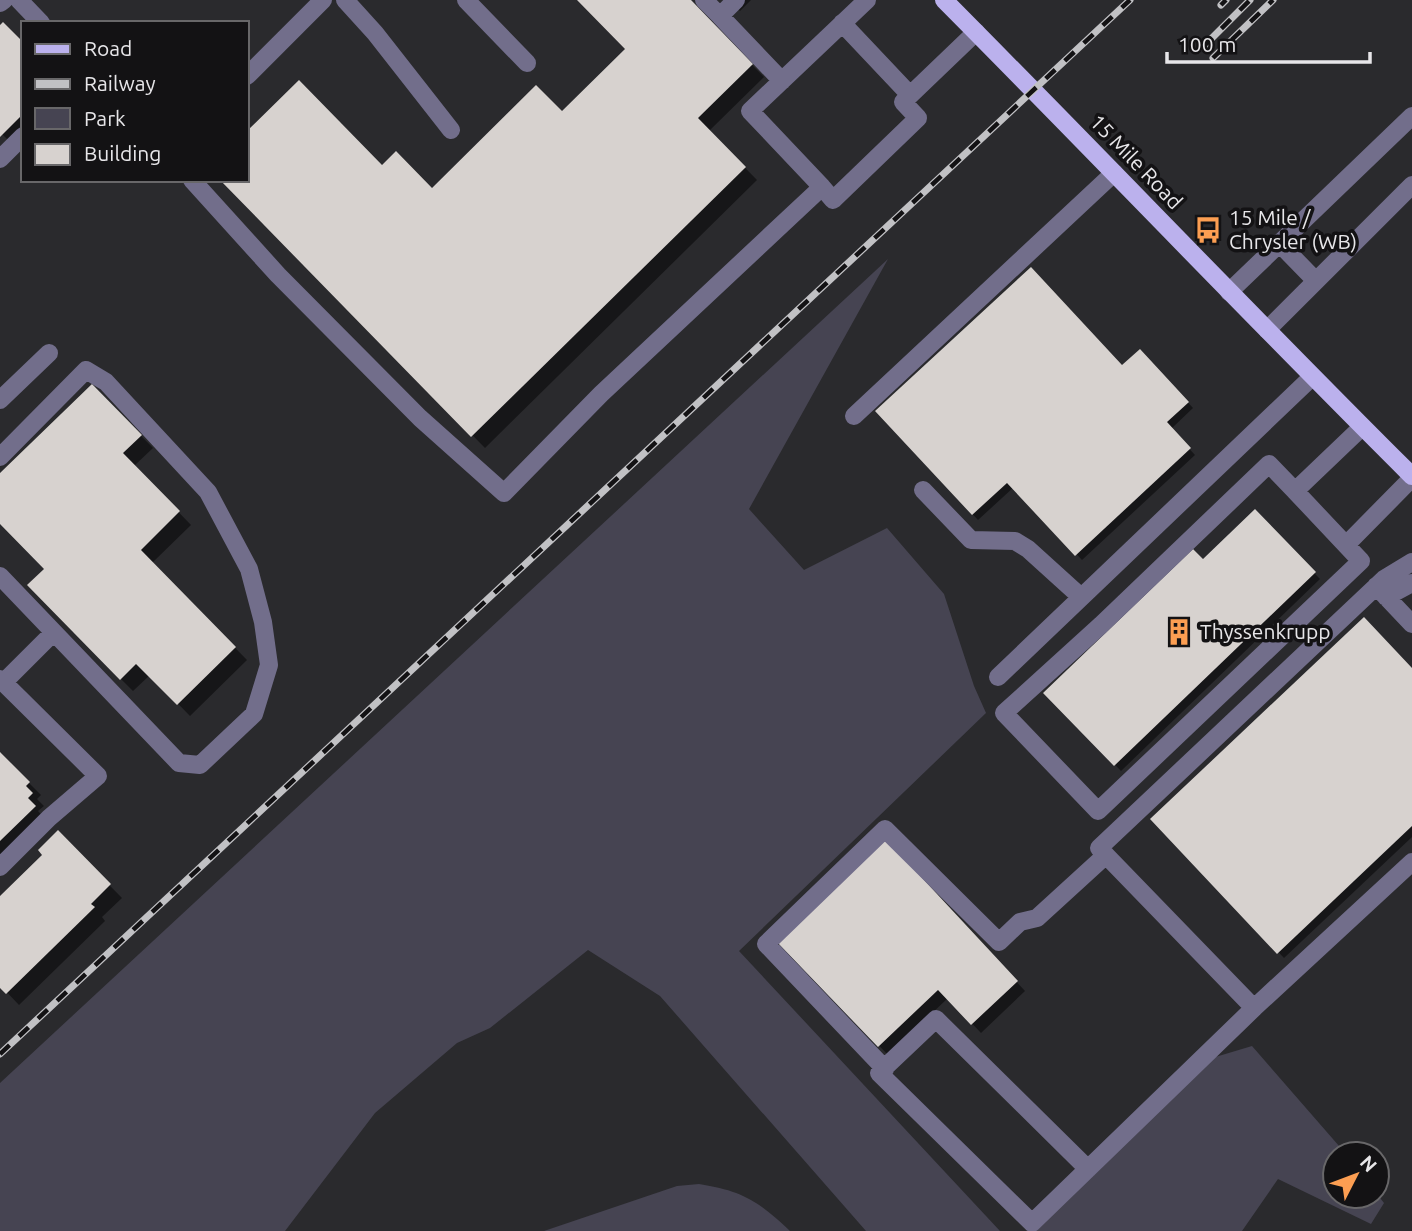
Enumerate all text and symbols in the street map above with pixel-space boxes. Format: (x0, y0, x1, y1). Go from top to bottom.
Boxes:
legend (21, 21, 248, 182)
scale bar (1167, 21, 1370, 65)
text: 100 m (1178, 32, 1236, 56)
text: Road (84, 36, 132, 60)
text: Railway (84, 71, 156, 95)
text: Park (84, 106, 126, 130)
street label: 15 Mile Road (1086, 109, 1188, 214)
text: Building (84, 141, 161, 165)
place label: 15 Mile / Chrysler (WB) (1229, 205, 1357, 253)
bus stop icon: 15 Mile / Chrysler (WB) (1193, 215, 1223, 245)
building icon: Thyssenkrupp (1164, 617, 1194, 647)
place label: Thyssenkrupp (1200, 619, 1331, 643)
north arrow (1321, 1140, 1391, 1210)
text: N (1356, 1151, 1382, 1176)

